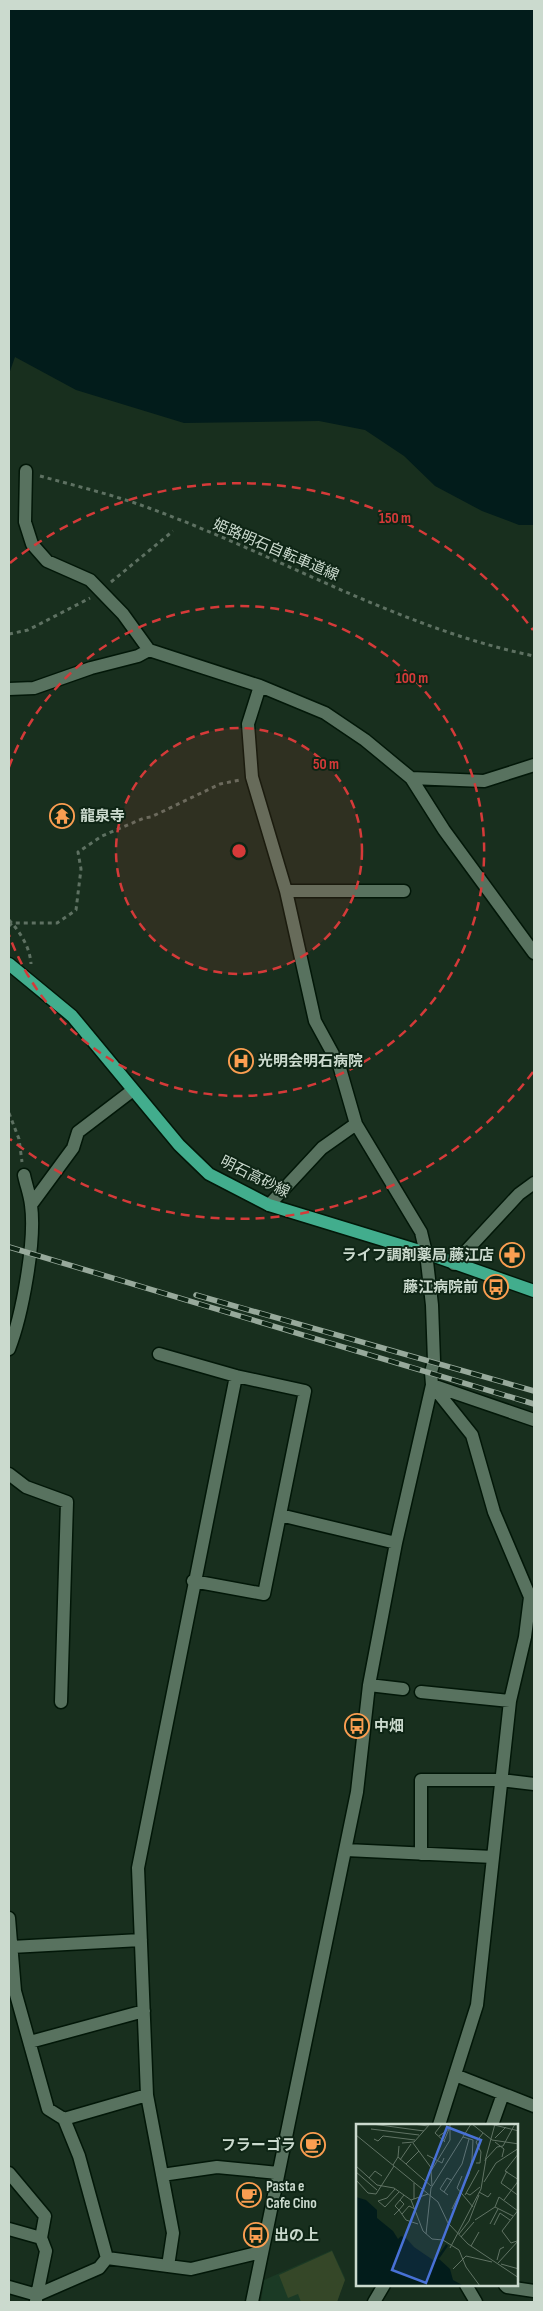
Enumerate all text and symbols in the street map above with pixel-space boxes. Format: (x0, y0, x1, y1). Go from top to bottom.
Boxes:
text: 150 m (379, 509, 411, 528)
street label: 姫路明石自転車道線 (210, 515, 342, 585)
text: 100 m (396, 669, 428, 688)
text: 50 m (313, 755, 339, 774)
temple icon: 龍泉寺 (49, 803, 75, 829)
place label: 龍泉寺 (80, 807, 125, 826)
centre of rings (230, 842, 248, 860)
hospital icon: 光明会明石病院 (228, 1048, 254, 1074)
place label: 光明会明石病院 (258, 1052, 363, 1071)
street label: 明石高砂線 (217, 1152, 293, 1202)
pharmacy icon: ライフ調剤薬局 藤江店 (499, 1242, 525, 1268)
place label: ライフ調剤薬局 藤江店 (342, 1246, 494, 1265)
bus stop icon: 藤江病院前 (483, 1274, 509, 1300)
place label: 藤江病院前 (403, 1278, 478, 1297)
bus stop icon: 中畑 (344, 1713, 370, 1739)
place label: 中畑 (374, 1717, 404, 1736)
inset map (356, 2124, 518, 2286)
cafe icon: フラーゴラ (300, 2132, 326, 2158)
place label: フラーゴラ (221, 2136, 296, 2155)
place label: Pasta e Cafe Cino (266, 2177, 317, 2213)
cafe icon: Pasta e Cafe Cino (236, 2182, 262, 2208)
bus stop icon: 出の上 (243, 2222, 269, 2248)
place label: 出の上 (274, 2226, 319, 2245)

